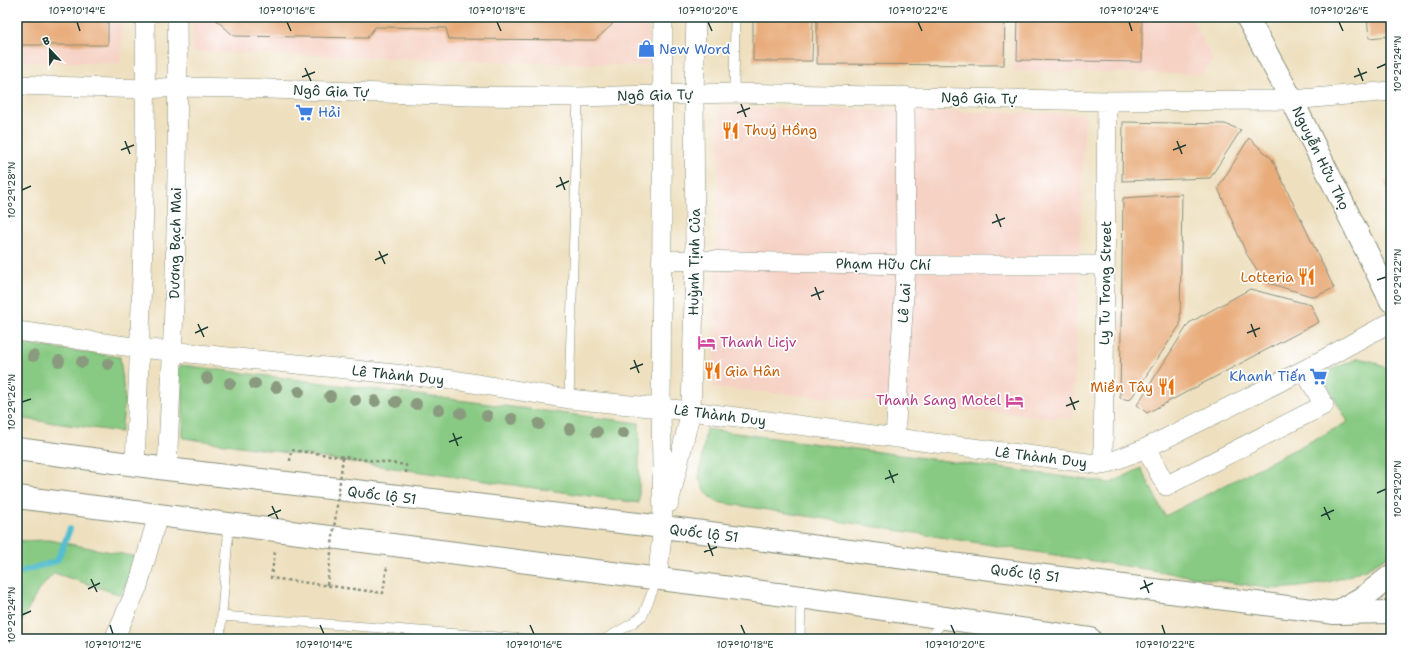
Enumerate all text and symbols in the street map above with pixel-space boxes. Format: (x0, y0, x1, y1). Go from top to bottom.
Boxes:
text: 107°10'14"E (49, 4, 105, 17)
text: 107°10'16"E (259, 4, 315, 17)
text: 107°10'18"E (468, 4, 526, 17)
text: 107°10'20"E (678, 4, 738, 17)
text: 107°10'22"E (888, 4, 948, 17)
text: 107°10'24"E (1099, 4, 1159, 17)
text: 107°10'26"E (1309, 4, 1369, 17)
north arrow (30, 30, 70, 70)
text: B (40, 33, 53, 49)
text: 10°29'24"N (1391, 36, 1404, 92)
shop icon: New Word (636, 39, 656, 59)
place label: New Word (659, 40, 730, 58)
street label: Ngô Gia Tự (293, 81, 369, 101)
street label: Ngô Gia Tự (617, 85, 693, 105)
street label: Ngô Gia Tự (941, 88, 1017, 108)
supermarket icon: Hải (295, 102, 315, 122)
place label: Hải (318, 103, 341, 121)
street label: Nguyễn Hữu Thọ (1288, 103, 1354, 213)
restaurant icon: Thuý Hồng (721, 120, 741, 140)
place label: Thuý Hồng (744, 121, 817, 139)
text: 10°29'28"N (5, 162, 18, 218)
street label: Dương Bạch Mai (165, 187, 185, 299)
street label: Huỳnh Tịnh Của (684, 208, 704, 316)
street label: Ly Tu Trong Street (1095, 221, 1115, 345)
text: 10°29'22"N (1391, 249, 1404, 305)
street label: Phạm Hữu Chí (835, 254, 931, 274)
restaurant icon: Lotteria (1297, 267, 1317, 287)
place label: Lotteria (1240, 268, 1294, 286)
street label: Lê Lai (894, 282, 914, 324)
hotel icon: Thanh Licjv (697, 332, 717, 352)
place label: Thanh Licjv (720, 333, 797, 351)
street label: Lê Thành Duy (351, 361, 445, 389)
restaurant icon: Gia Hân (702, 361, 722, 381)
place label: Gia Hân (725, 362, 781, 380)
supermarket icon: Khanh Tiến (1309, 366, 1329, 386)
place label: Khanh Tiến (1229, 367, 1306, 385)
text: 10°29'26"N (5, 374, 18, 430)
restaurant icon: Miền Tây (1156, 377, 1176, 397)
place label: Miền Tây (1090, 378, 1153, 396)
hotel icon: Thanh Sang Motel (1004, 390, 1024, 410)
place label: Thanh Sang Motel (876, 391, 1002, 409)
street label: Lê Thành Duy (673, 400, 767, 430)
street label: Lê Thành Duy (994, 442, 1088, 472)
text: 10°29'20"N (1391, 460, 1404, 518)
street label: Quốc lộ 51 (346, 482, 418, 508)
street label: Quốc lộ 51 (668, 520, 740, 546)
street label: Quốc lộ 51 (989, 560, 1061, 586)
text: 10°29'24"N (5, 587, 18, 643)
text: 107°10'12"E (85, 638, 141, 651)
text: 107°10'14"E (296, 638, 352, 651)
text: 107°10'16"E (506, 638, 562, 651)
text: 107°10'18"E (716, 638, 774, 651)
text: 107°10'20"E (925, 638, 985, 651)
text: 107°10'22"E (1135, 638, 1195, 651)

